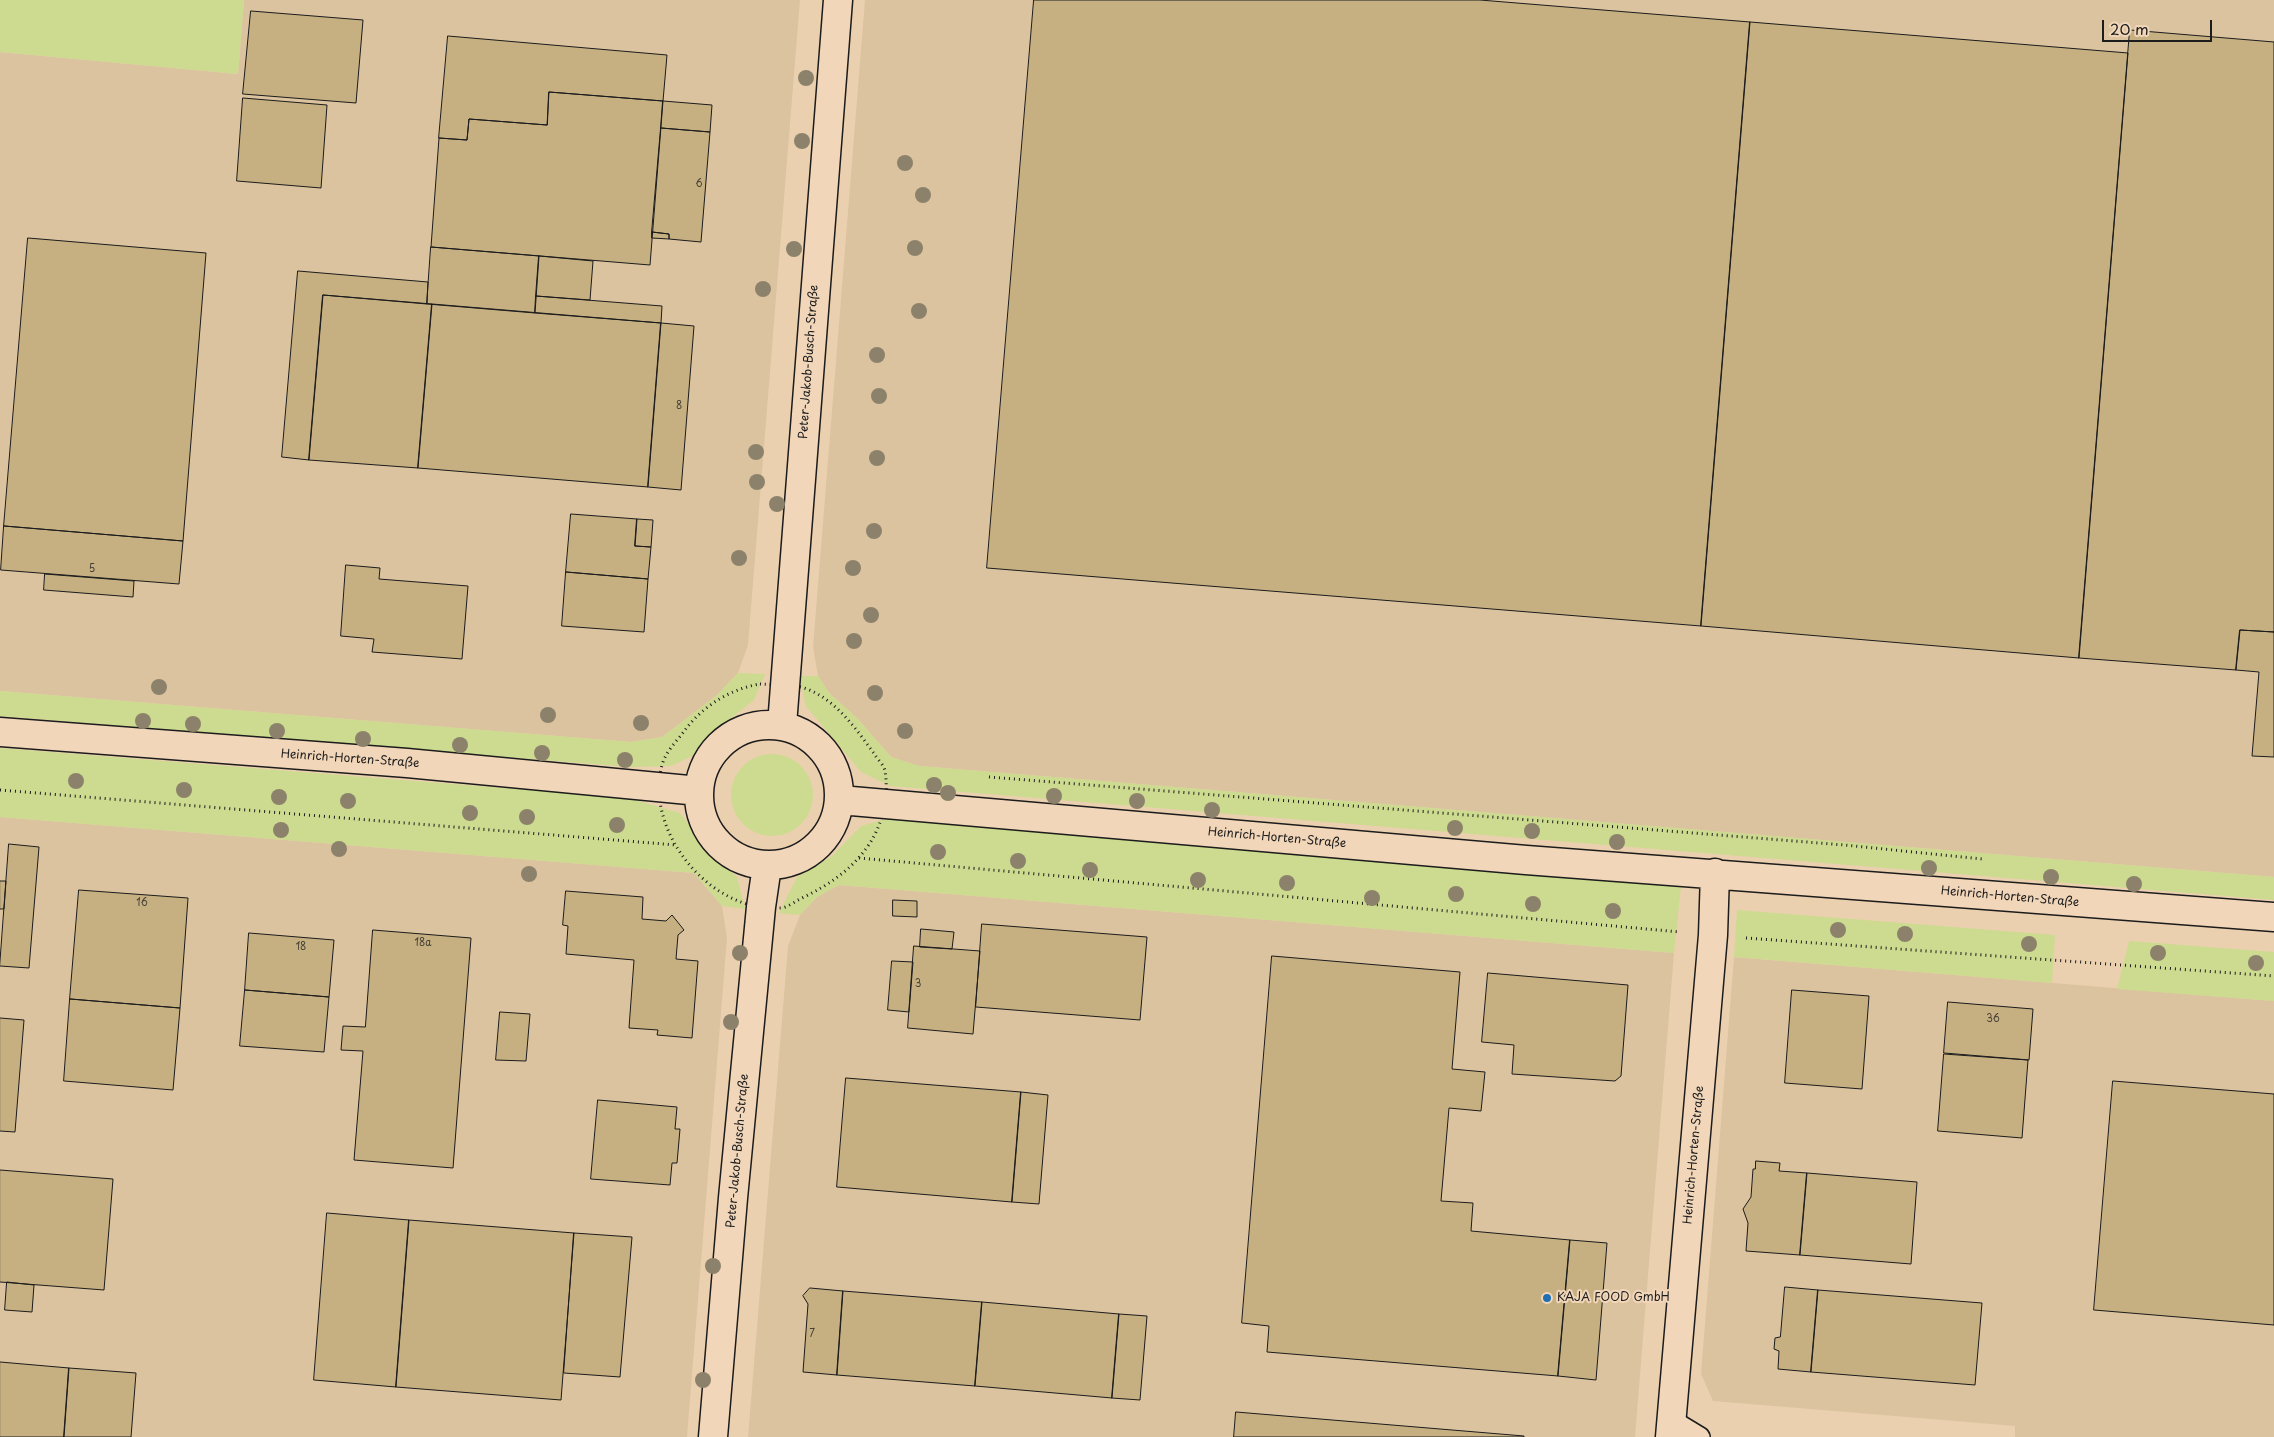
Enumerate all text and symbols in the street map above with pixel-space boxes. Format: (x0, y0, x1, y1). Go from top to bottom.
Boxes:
scale bar (2104, 10, 2214, 42)
text: 20 m (2110, 17, 2149, 40)
house number: 6 (695, 178, 703, 190)
street label: Peter-Jakob-Busch-Straße (796, 284, 822, 440)
house number: 8 (676, 400, 682, 412)
house number: 5 (89, 563, 95, 575)
street label: Heinrich-Horten-Straße (280, 747, 420, 771)
street label: Heinrich-Horten-Straße (1207, 825, 1347, 851)
street label: Heinrich-Horten-Straße (1940, 884, 2080, 910)
house number: 16 (136, 897, 148, 909)
house number: 18a (415, 937, 431, 949)
house number: 18 (296, 941, 306, 953)
house number: 3 (915, 978, 921, 990)
house number: 36 (1986, 1013, 2000, 1025)
street label: Peter-Jakob-Busch-Straße (724, 1073, 752, 1229)
street label: Heinrich-Horten-Straße (1681, 1085, 1707, 1225)
place label: KAJA FOOD GmbH (1557, 1291, 1670, 1305)
marker: KAJA FOOD GmbH (1541, 1292, 1553, 1304)
house number: 7 (809, 1328, 815, 1340)

